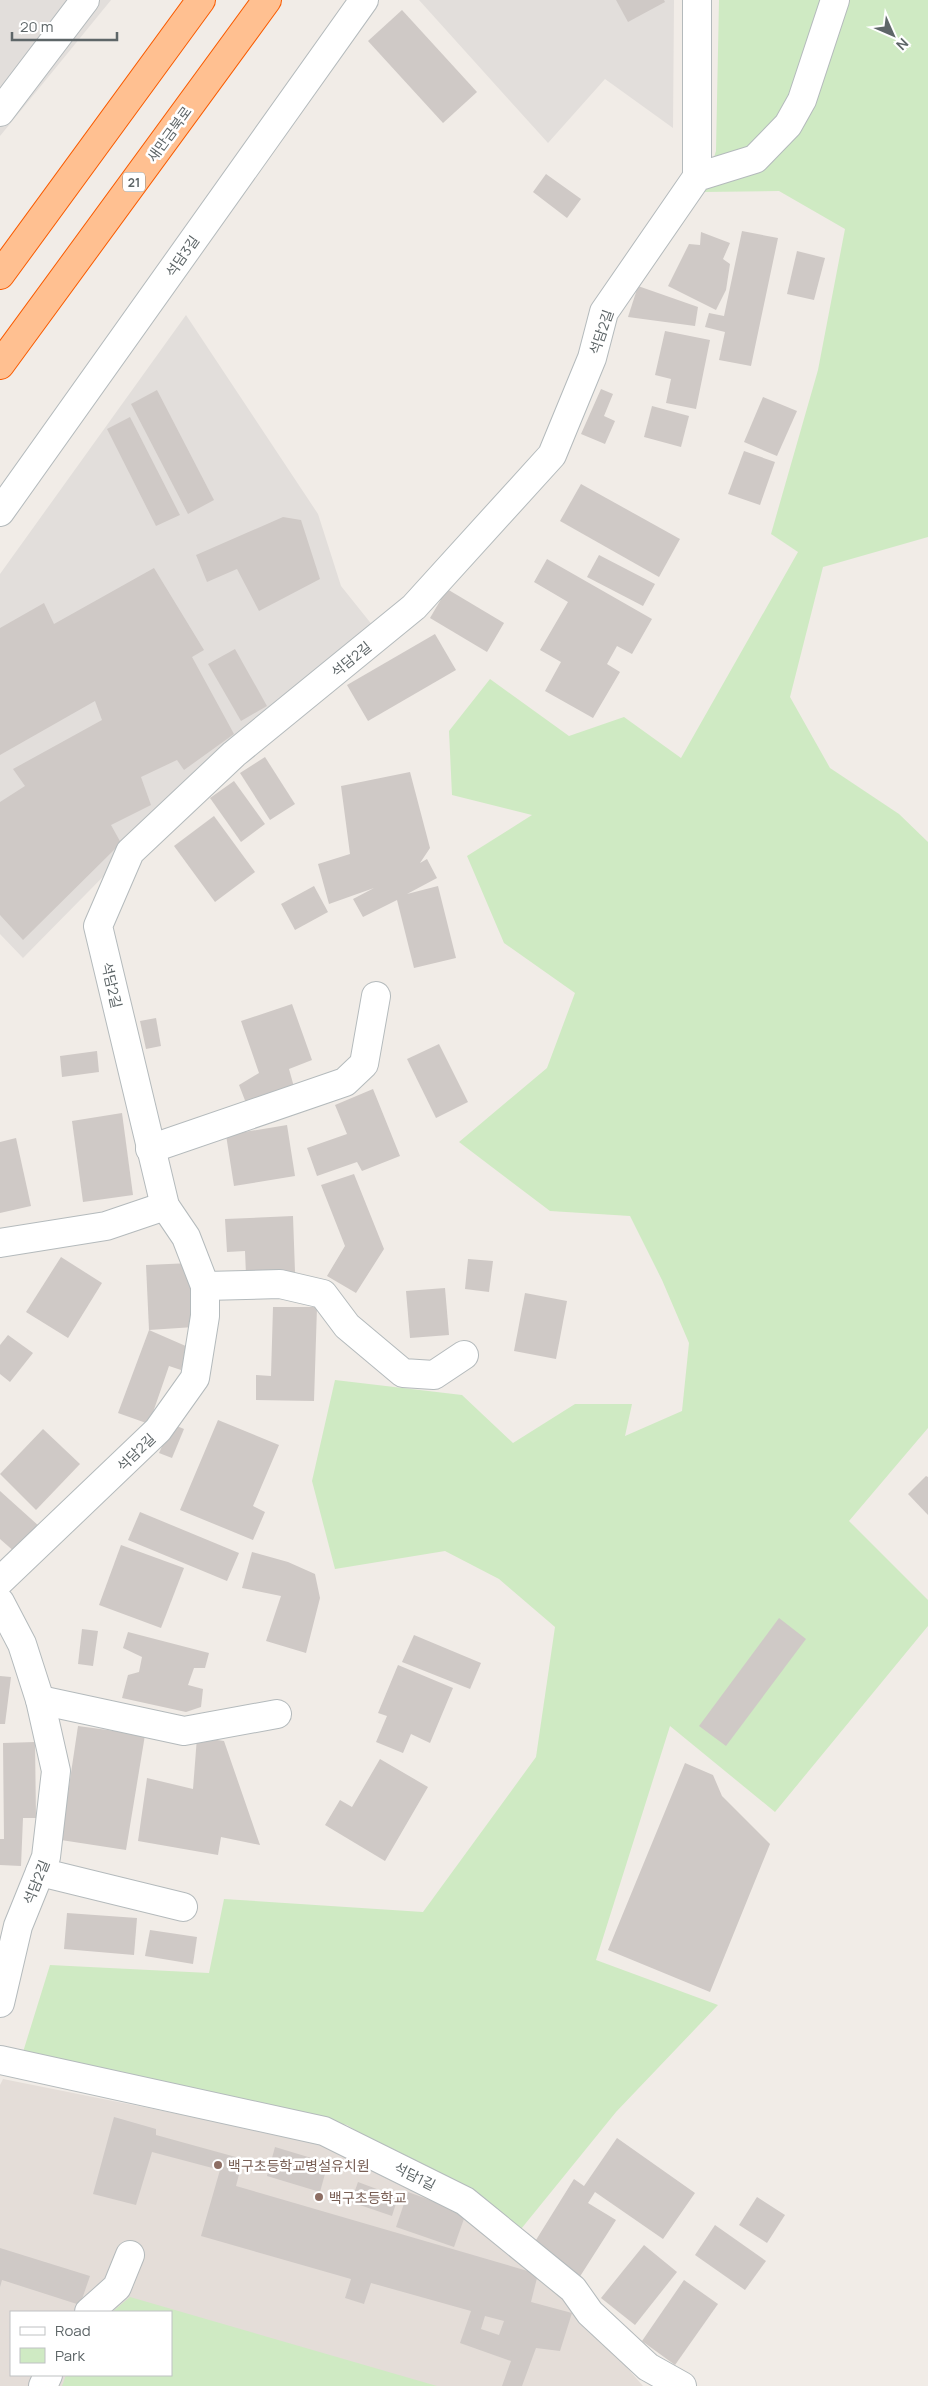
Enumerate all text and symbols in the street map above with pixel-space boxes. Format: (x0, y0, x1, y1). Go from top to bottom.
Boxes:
scale bar (12, 10, 118, 42)
north arrow (868, 10, 918, 60)
text: 20 m (20, 16, 53, 37)
text: N (892, 34, 913, 55)
street label: 새만금북로 (142, 102, 196, 166)
road number: 21 (123, 172, 145, 192)
street label: 석담3길 (161, 232, 203, 280)
street label: 석담2길 (584, 307, 618, 357)
street label: 석담2길 (327, 637, 375, 681)
street label: 석담2길 (97, 960, 127, 1010)
street label: 석담2길 (113, 1429, 159, 1475)
street label: 석담2길 (18, 1857, 54, 1907)
place label: 백구초등학교병설유치원 (228, 2156, 370, 2175)
street label: 석담1길 (391, 2158, 439, 2194)
marker: 백구초등학교병설유치원 (212, 2159, 224, 2171)
place label: 백구초등학교 (329, 2188, 406, 2207)
marker: 백구초등학교 (313, 2191, 325, 2203)
legend (10, 2311, 172, 2376)
text: Road (55, 2320, 91, 2341)
text: Park (55, 2345, 85, 2366)

